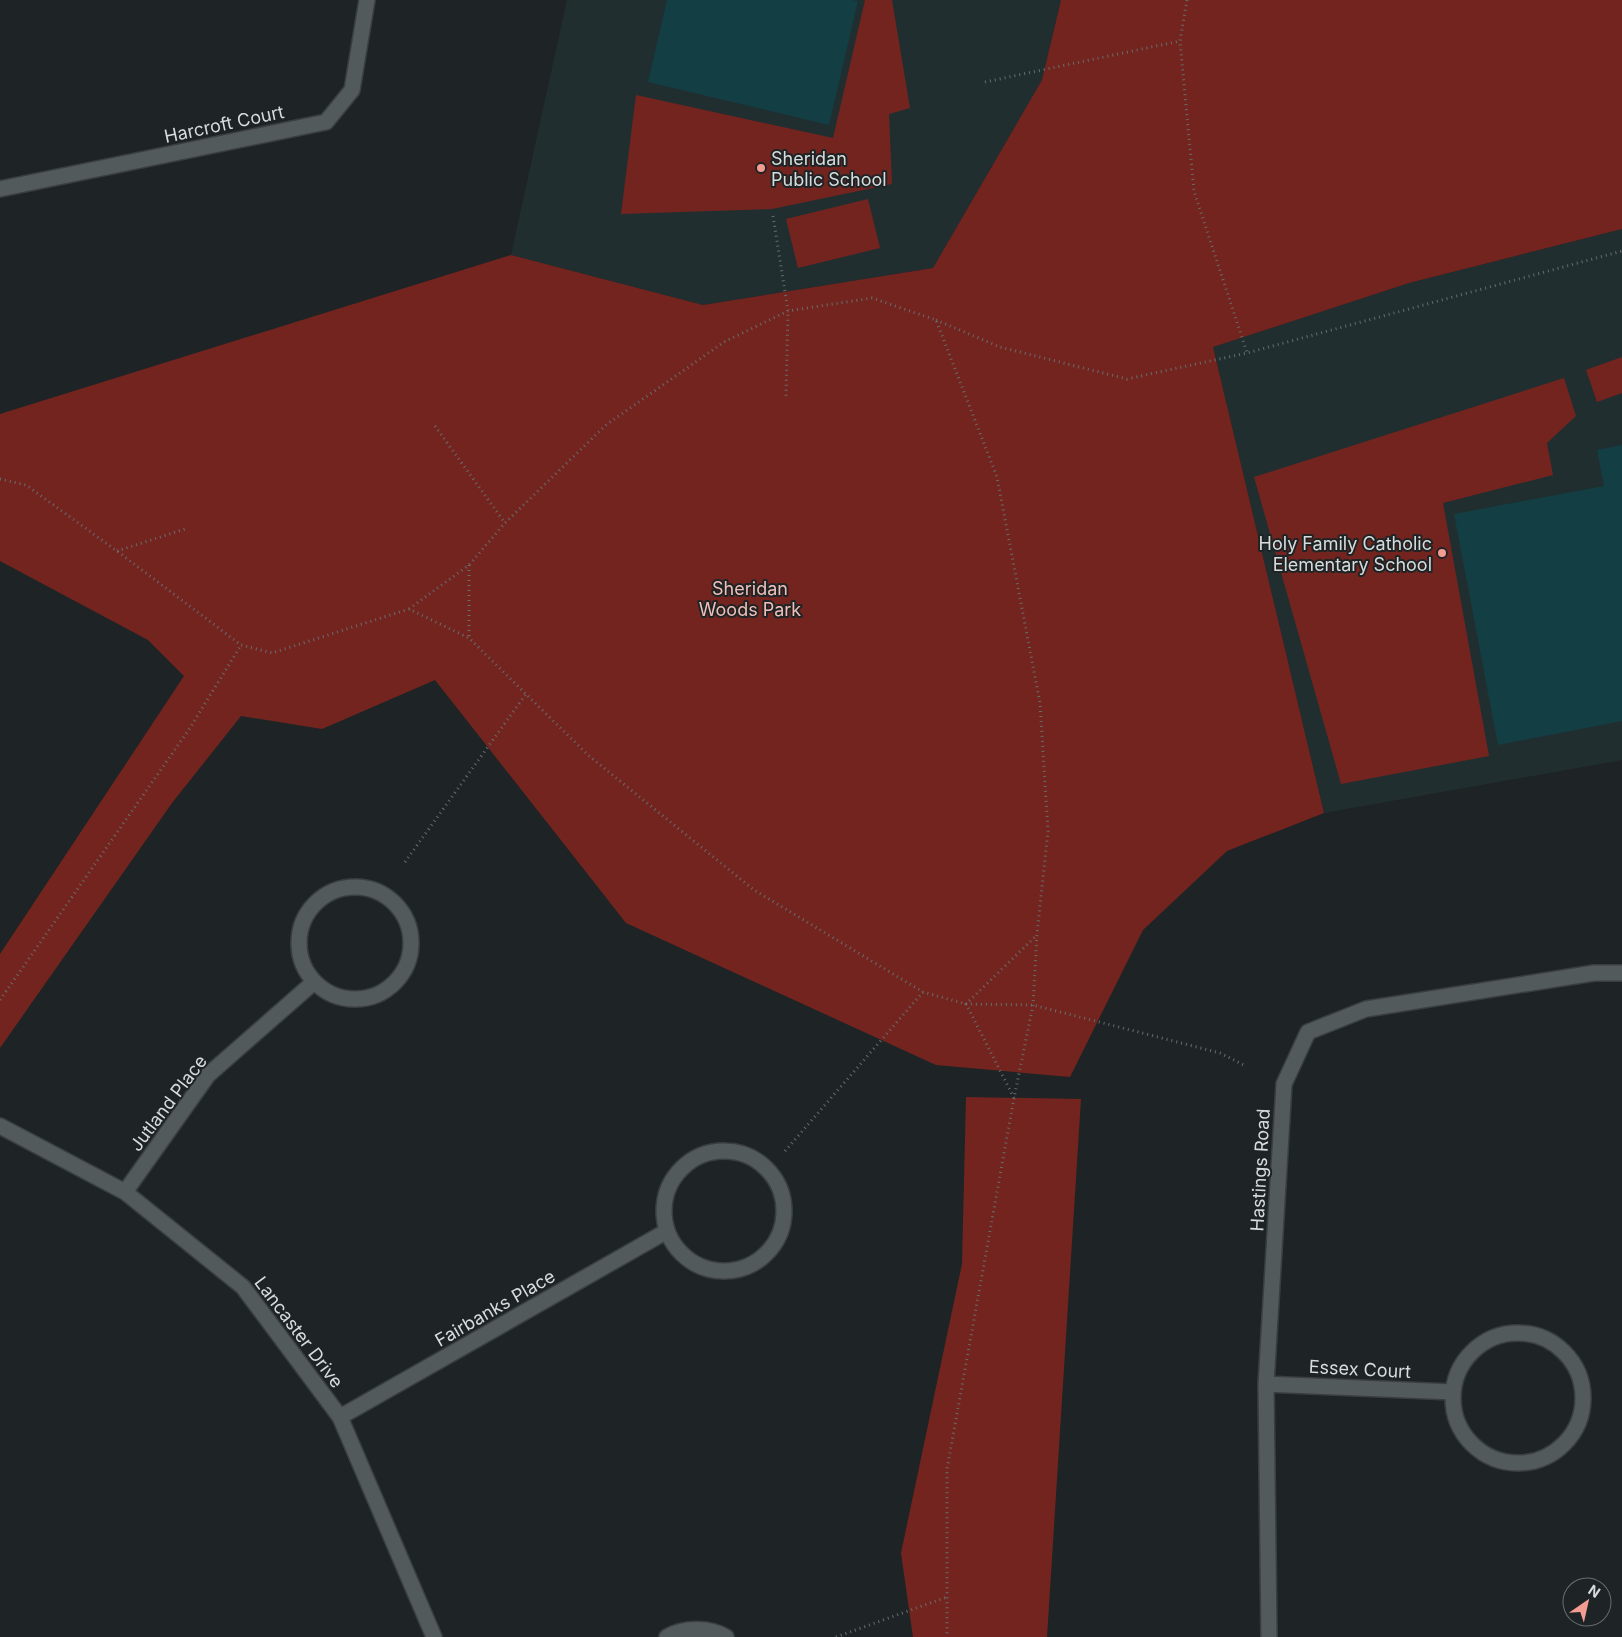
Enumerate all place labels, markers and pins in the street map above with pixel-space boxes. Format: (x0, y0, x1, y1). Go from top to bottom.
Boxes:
place label: Sheridan Public School (771, 148, 887, 190)
marker: Sheridan Public School (755, 162, 767, 174)
place label: Holy Family Catholic Elementary School (1259, 533, 1432, 575)
marker: Holy Family Catholic Elementary School (1436, 547, 1448, 559)

